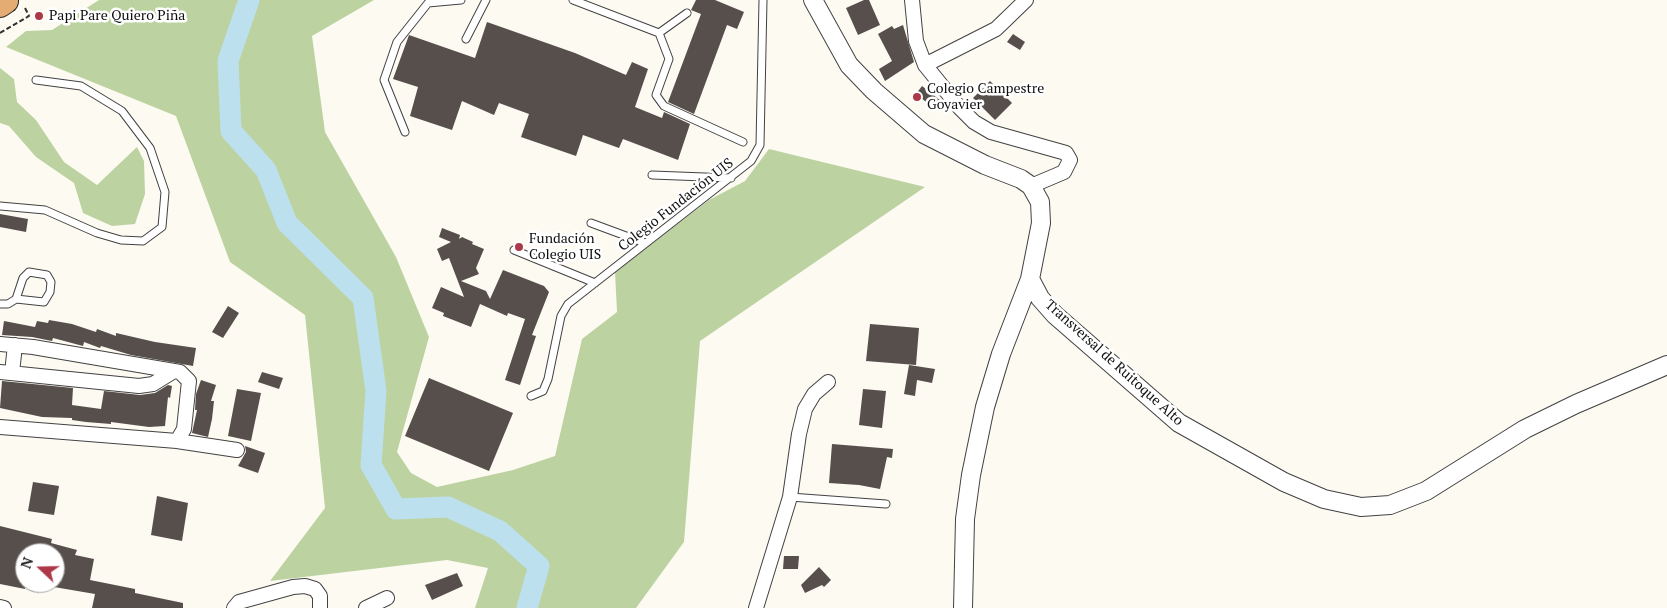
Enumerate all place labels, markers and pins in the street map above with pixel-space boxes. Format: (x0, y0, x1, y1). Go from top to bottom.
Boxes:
place label: Papi Pare Quiero Piña (49, 8, 185, 24)
marker: Papi Pare Quiero Piña (33, 10, 45, 22)
place label: Colegio Campestre Goyavier (927, 81, 1044, 114)
marker: Colegio Campestre Goyavier (911, 91, 923, 103)
place label: Fundación Colegio UIS (529, 231, 601, 264)
marker: Fundación Colegio UIS (513, 241, 525, 253)

